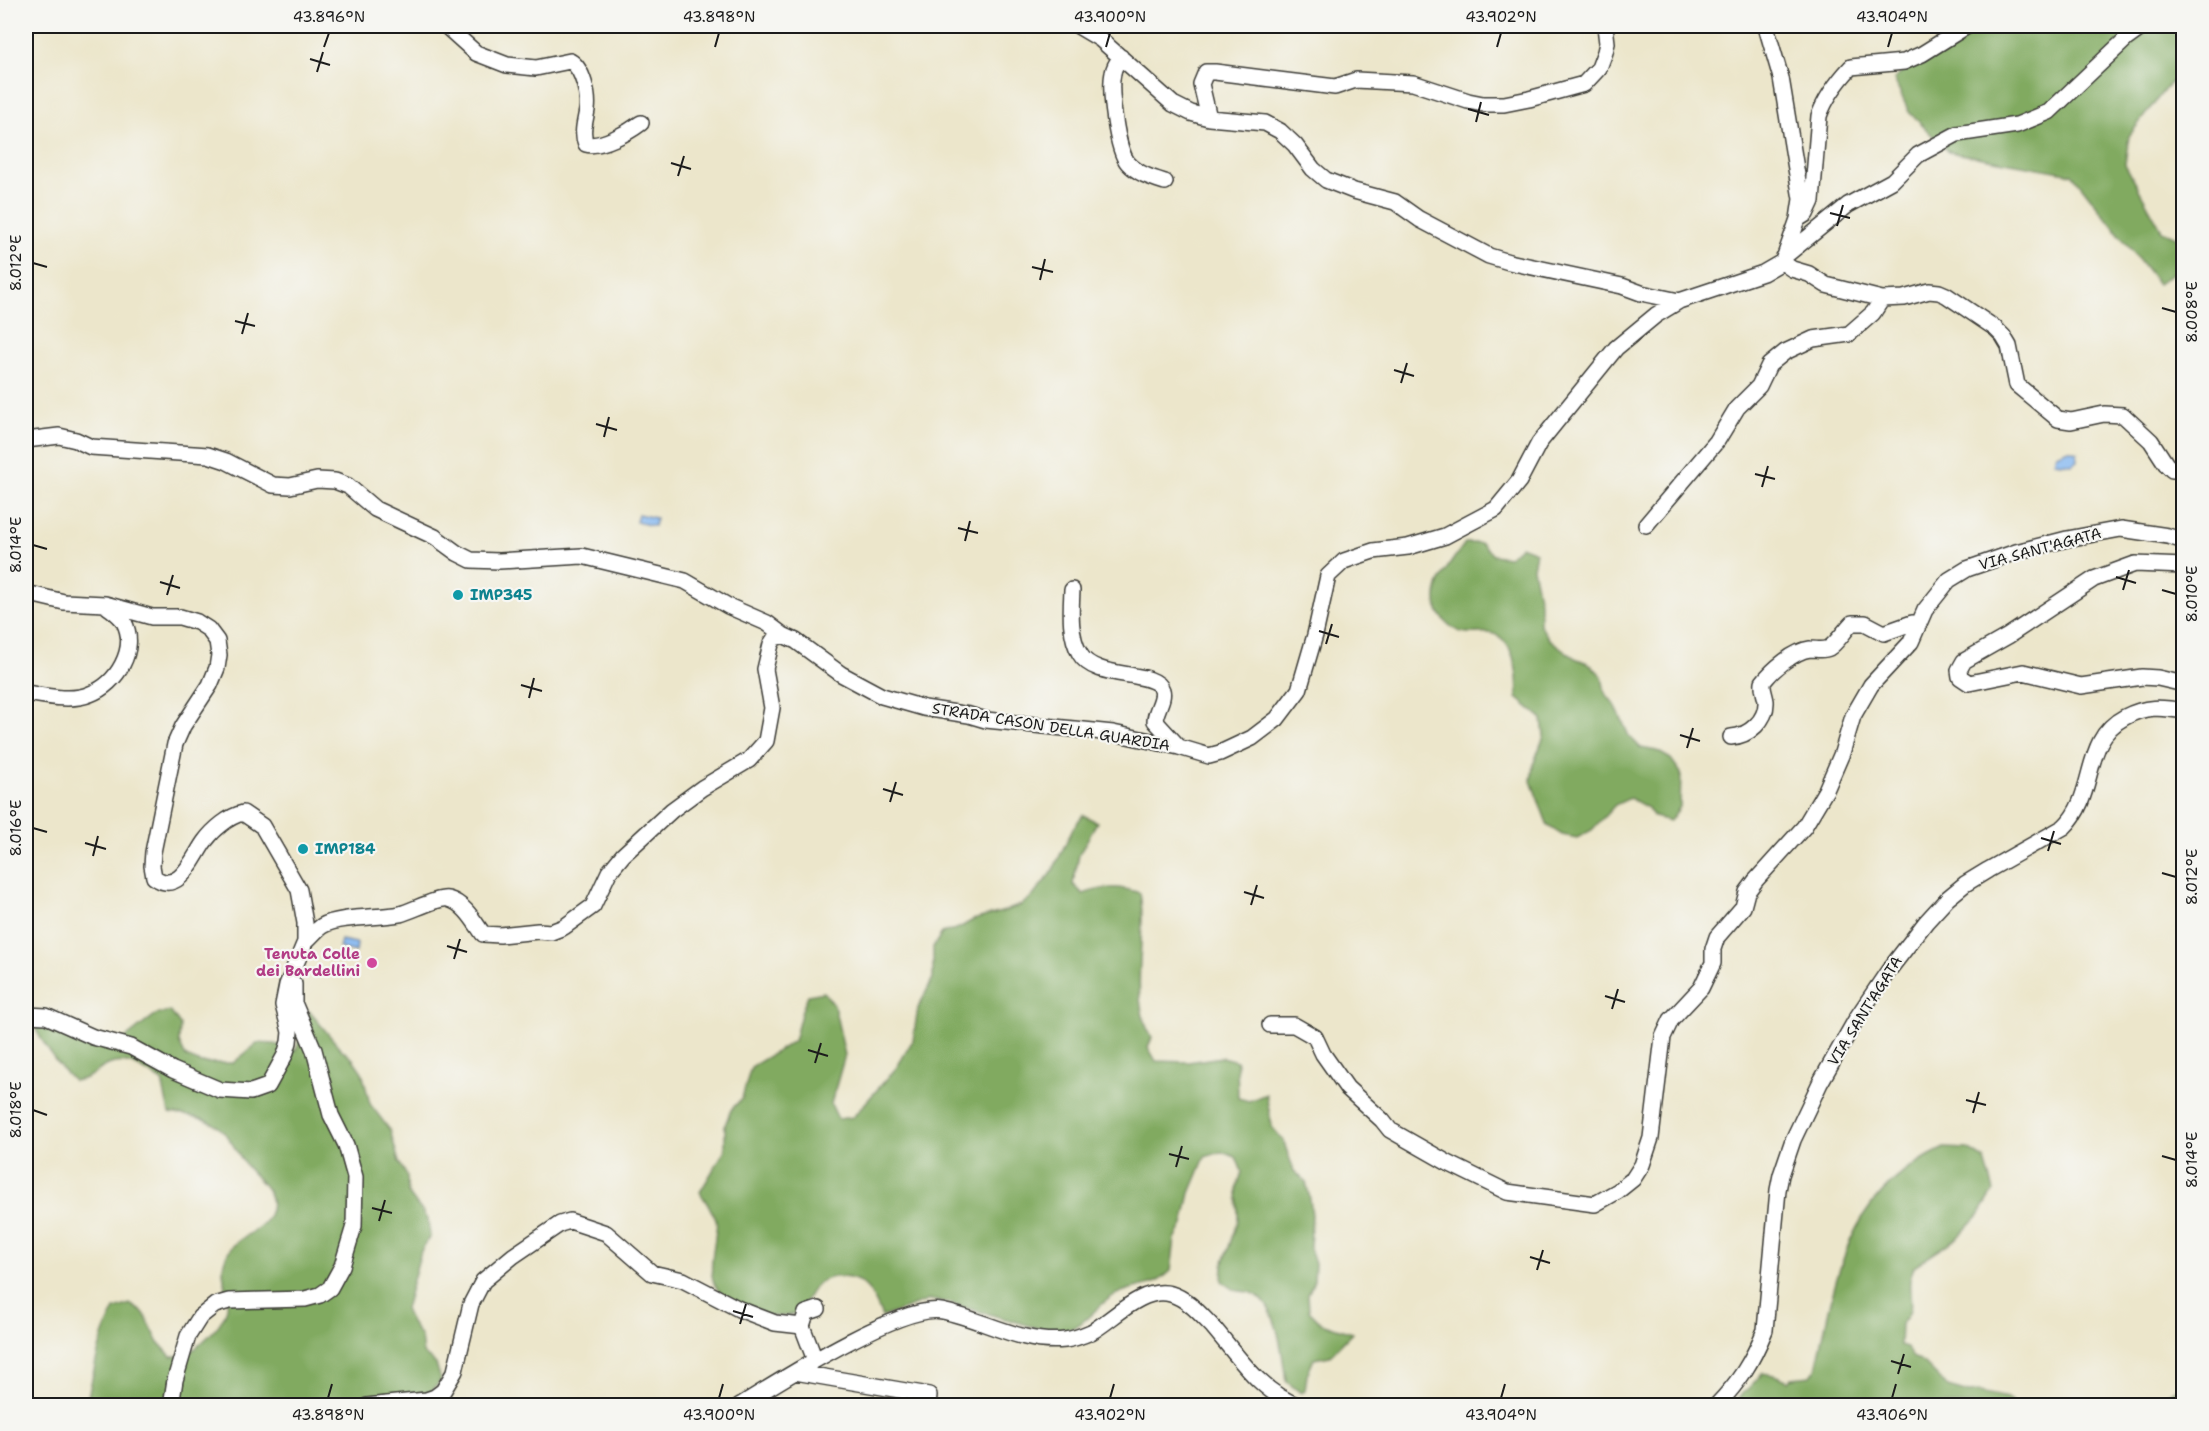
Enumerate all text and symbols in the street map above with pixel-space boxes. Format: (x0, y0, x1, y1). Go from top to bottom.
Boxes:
text: 43.896°N (293, 7, 365, 27)
text: 43.898°N (683, 7, 755, 27)
text: 43.900°N (1074, 7, 1146, 27)
text: 43.902°N (1465, 7, 1537, 27)
text: 43.904°N (1856, 7, 1928, 27)
text: 8.012°E (6, 235, 26, 291)
text: 8.008°E (2182, 281, 2202, 343)
text: 8.014°E (6, 517, 26, 573)
street label: VIA SANT'AGATA (1977, 523, 2104, 575)
text: 8.010°E (2182, 565, 2202, 623)
place label: IMP345 (470, 585, 532, 605)
marker: IMP345 (451, 588, 465, 602)
street label: STRADA CASON DELLA GUARDIA (931, 698, 1171, 756)
text: 8.016°E (6, 800, 26, 856)
place label: IMP184 (315, 839, 376, 859)
marker: IMP184 (296, 842, 310, 856)
text: 8.012°E (2182, 849, 2202, 905)
place label: Tenuta Colle dei Bardellini (256, 944, 360, 981)
street label: VIA SANT'AGATA (1823, 952, 1907, 1070)
marker: Tenuta Colle dei Bardellini (365, 956, 379, 970)
text: 8.018°E (6, 1081, 26, 1139)
text: 8.014°E (2182, 1132, 2202, 1188)
text: 43.898°N (292, 1405, 364, 1425)
text: 43.900°N (683, 1405, 755, 1425)
text: 43.902°N (1074, 1405, 1146, 1425)
text: 43.904°N (1465, 1405, 1537, 1425)
text: 43.906°N (1856, 1405, 1928, 1425)

